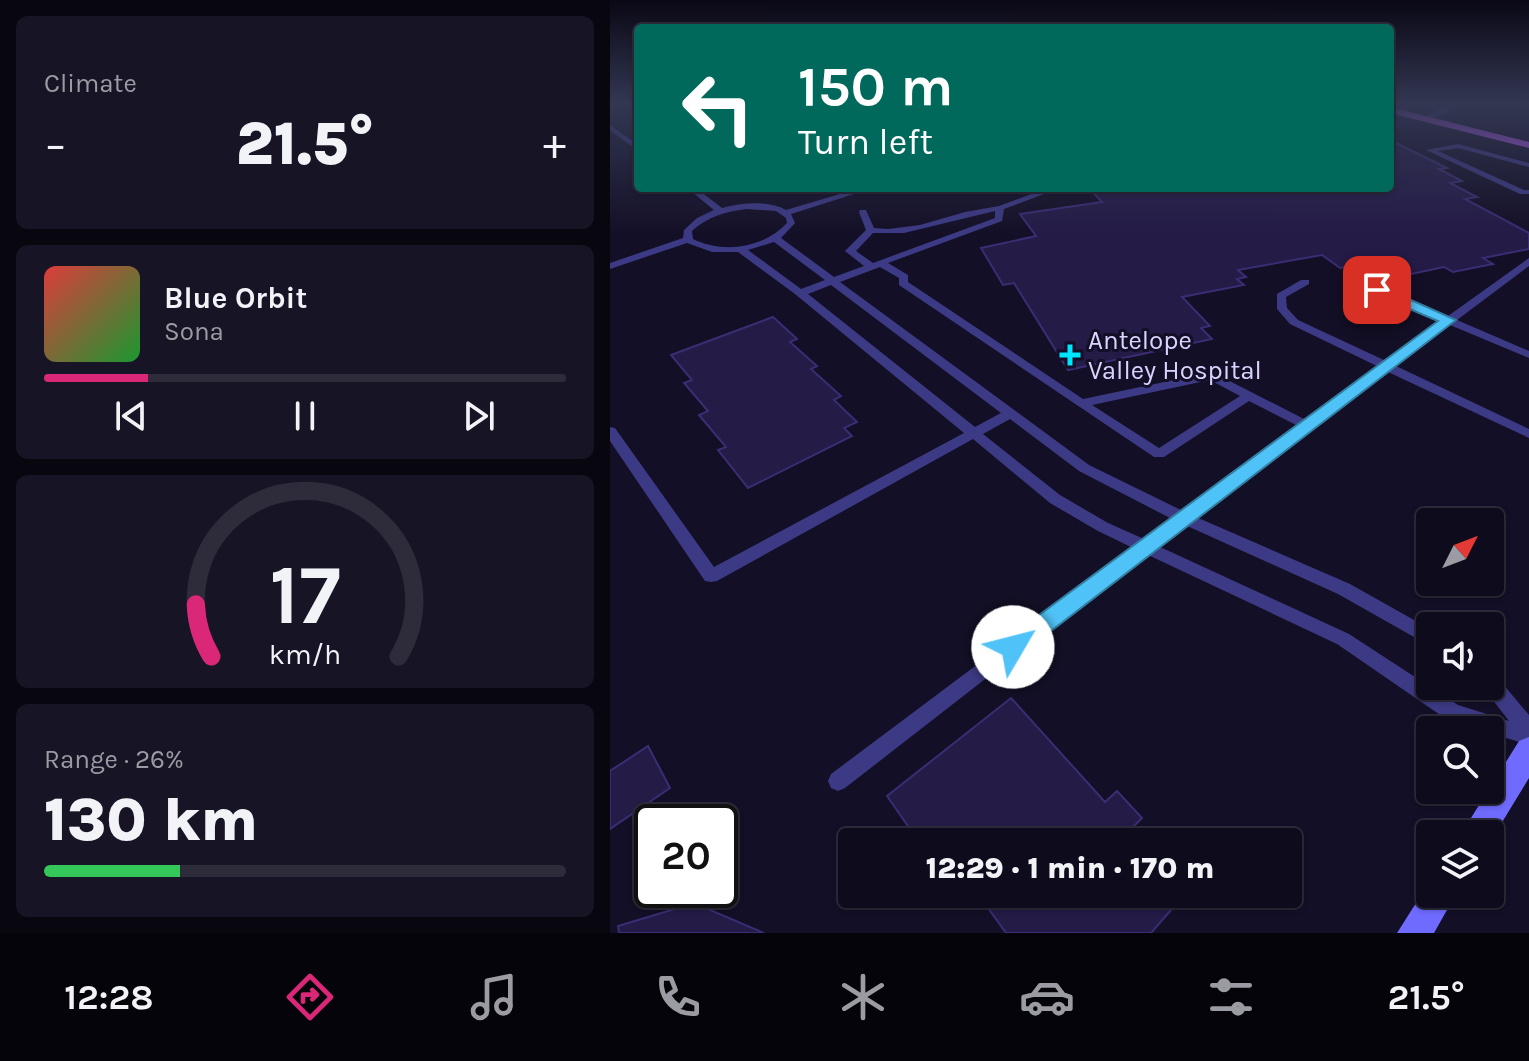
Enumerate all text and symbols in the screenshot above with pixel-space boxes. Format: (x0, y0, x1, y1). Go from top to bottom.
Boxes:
text: 150 m (798, 54, 953, 119)
icon: left (666, 56, 770, 160)
text: Climate (44, 68, 137, 99)
text: 21.5° (236, 109, 374, 179)
text: − (44, 119, 67, 170)
text: + (543, 119, 566, 170)
text: Turn left (798, 121, 933, 163)
pin (1343, 256, 1411, 324)
icon: arrive (1355, 268, 1399, 312)
text: Blue Orbit (164, 280, 307, 316)
text: Sona (164, 316, 224, 347)
place label: Antelope Valley Hospital (1088, 325, 1262, 386)
marker: Antelope Valley Hospital (1059, 344, 1081, 366)
icon: previous (109, 394, 153, 438)
icon: pause (283, 394, 327, 438)
icon: next (457, 394, 501, 438)
north arrow (1416, 508, 1504, 596)
map controls (1416, 508, 1504, 908)
text: 17 (269, 547, 341, 644)
position arrow (971, 605, 1055, 689)
button: sound (1416, 612, 1504, 700)
text: km/h (269, 638, 341, 671)
button: search (1416, 716, 1504, 804)
text: Range · 26% (44, 744, 184, 775)
text: 130 km (44, 785, 258, 855)
speed limit sign: 20 (634, 804, 738, 908)
button: layers (1416, 820, 1504, 908)
text: 12:29 · 1 min · 170 m (926, 850, 1214, 886)
icon: directions (282, 969, 338, 1025)
icon: music (466, 969, 522, 1025)
icon: phone (650, 969, 706, 1025)
icon: climate (835, 969, 891, 1025)
icon: car (1019, 969, 1075, 1025)
icon: filters (1203, 969, 1259, 1025)
text: 12:28 (64, 976, 154, 1018)
text: 21.5° (1387, 976, 1465, 1018)

